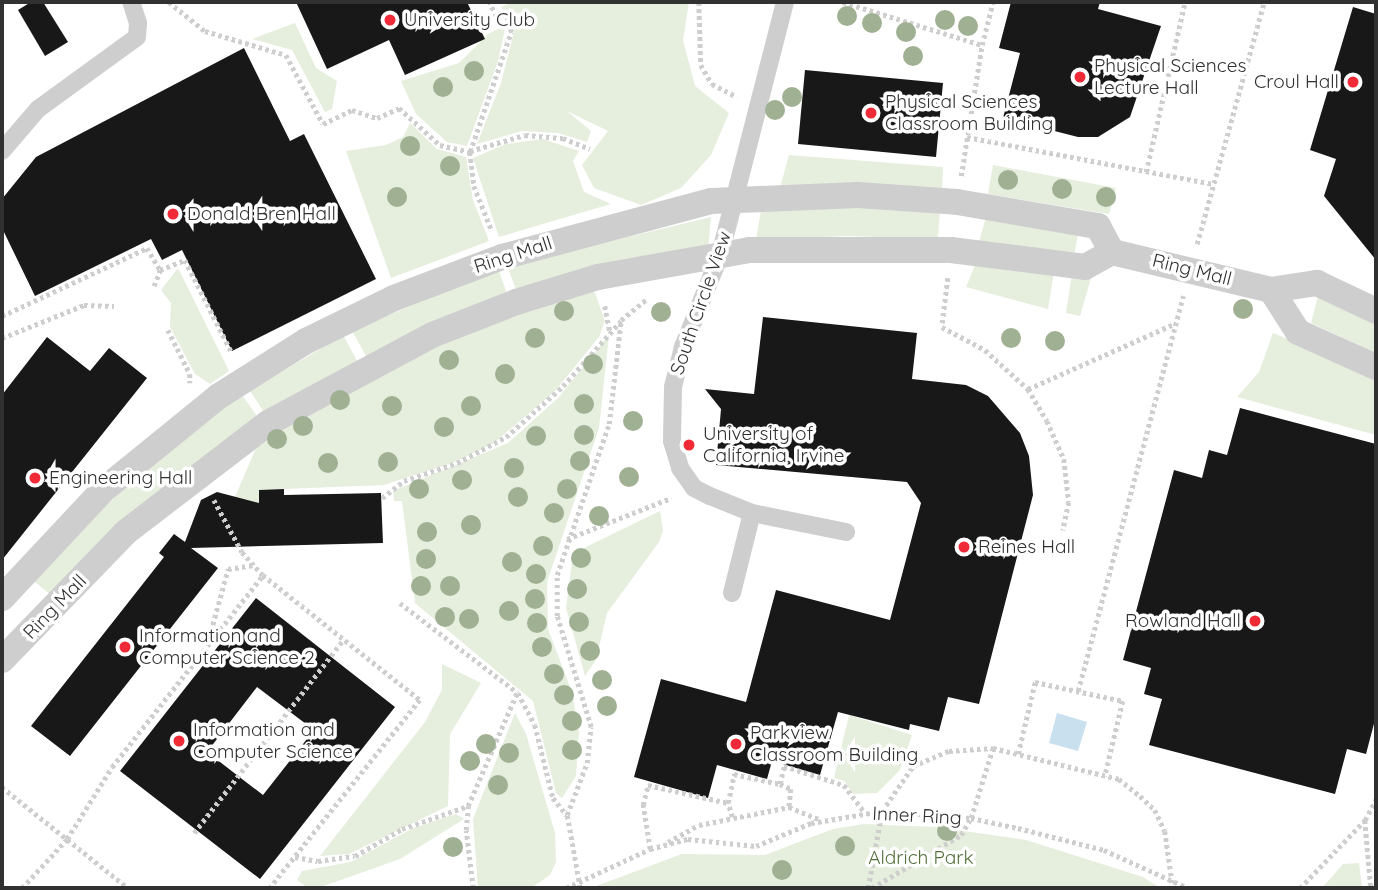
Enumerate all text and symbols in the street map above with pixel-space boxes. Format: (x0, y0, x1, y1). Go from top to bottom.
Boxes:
place label: University Club (404, 9, 535, 31)
marker: University Club (382, 12, 398, 28)
place label: Physical Sciences Lecture Hall (1094, 55, 1246, 99)
marker: Physical Sciences Lecture Hall (1072, 69, 1088, 85)
place label: Croul Hall (1254, 71, 1339, 93)
marker: Croul Hall (1345, 74, 1361, 90)
place label: Physical Sciences Classroom Building (885, 91, 1053, 135)
marker: Physical Sciences Classroom Building (863, 105, 879, 121)
place label: Donald Bren Hall (187, 203, 336, 225)
marker: Donald Bren Hall (165, 206, 181, 222)
street label: South Circle View (666, 228, 736, 378)
street label: Ring Mall (471, 232, 555, 278)
street label: Ring Mall (1150, 249, 1234, 291)
place label: University of California, Irvine (703, 423, 845, 467)
marker: University of California, Irvine (681, 437, 697, 453)
place label: Engineering Hall (49, 467, 192, 489)
marker: Engineering Hall (27, 470, 43, 486)
place label: Reines Hall (978, 536, 1075, 558)
marker: Reines Hall (956, 539, 972, 555)
street label: Ring Mall (19, 570, 91, 644)
place label: Rowland Hall (1125, 610, 1241, 632)
marker: Rowland Hall (1247, 613, 1263, 629)
place label: Information and Computer Science 2 (139, 625, 315, 669)
marker: Information and Computer Science 2 (117, 639, 133, 655)
place label: Information and Computer Science (193, 719, 353, 763)
place label: Parkview Classroom Building (750, 722, 918, 766)
marker: Information and Computer Science (171, 733, 187, 749)
marker: Parkview Classroom Building (728, 736, 744, 752)
street label: Inner Ring (872, 802, 962, 830)
park label: Aldrich Park (868, 847, 974, 869)

